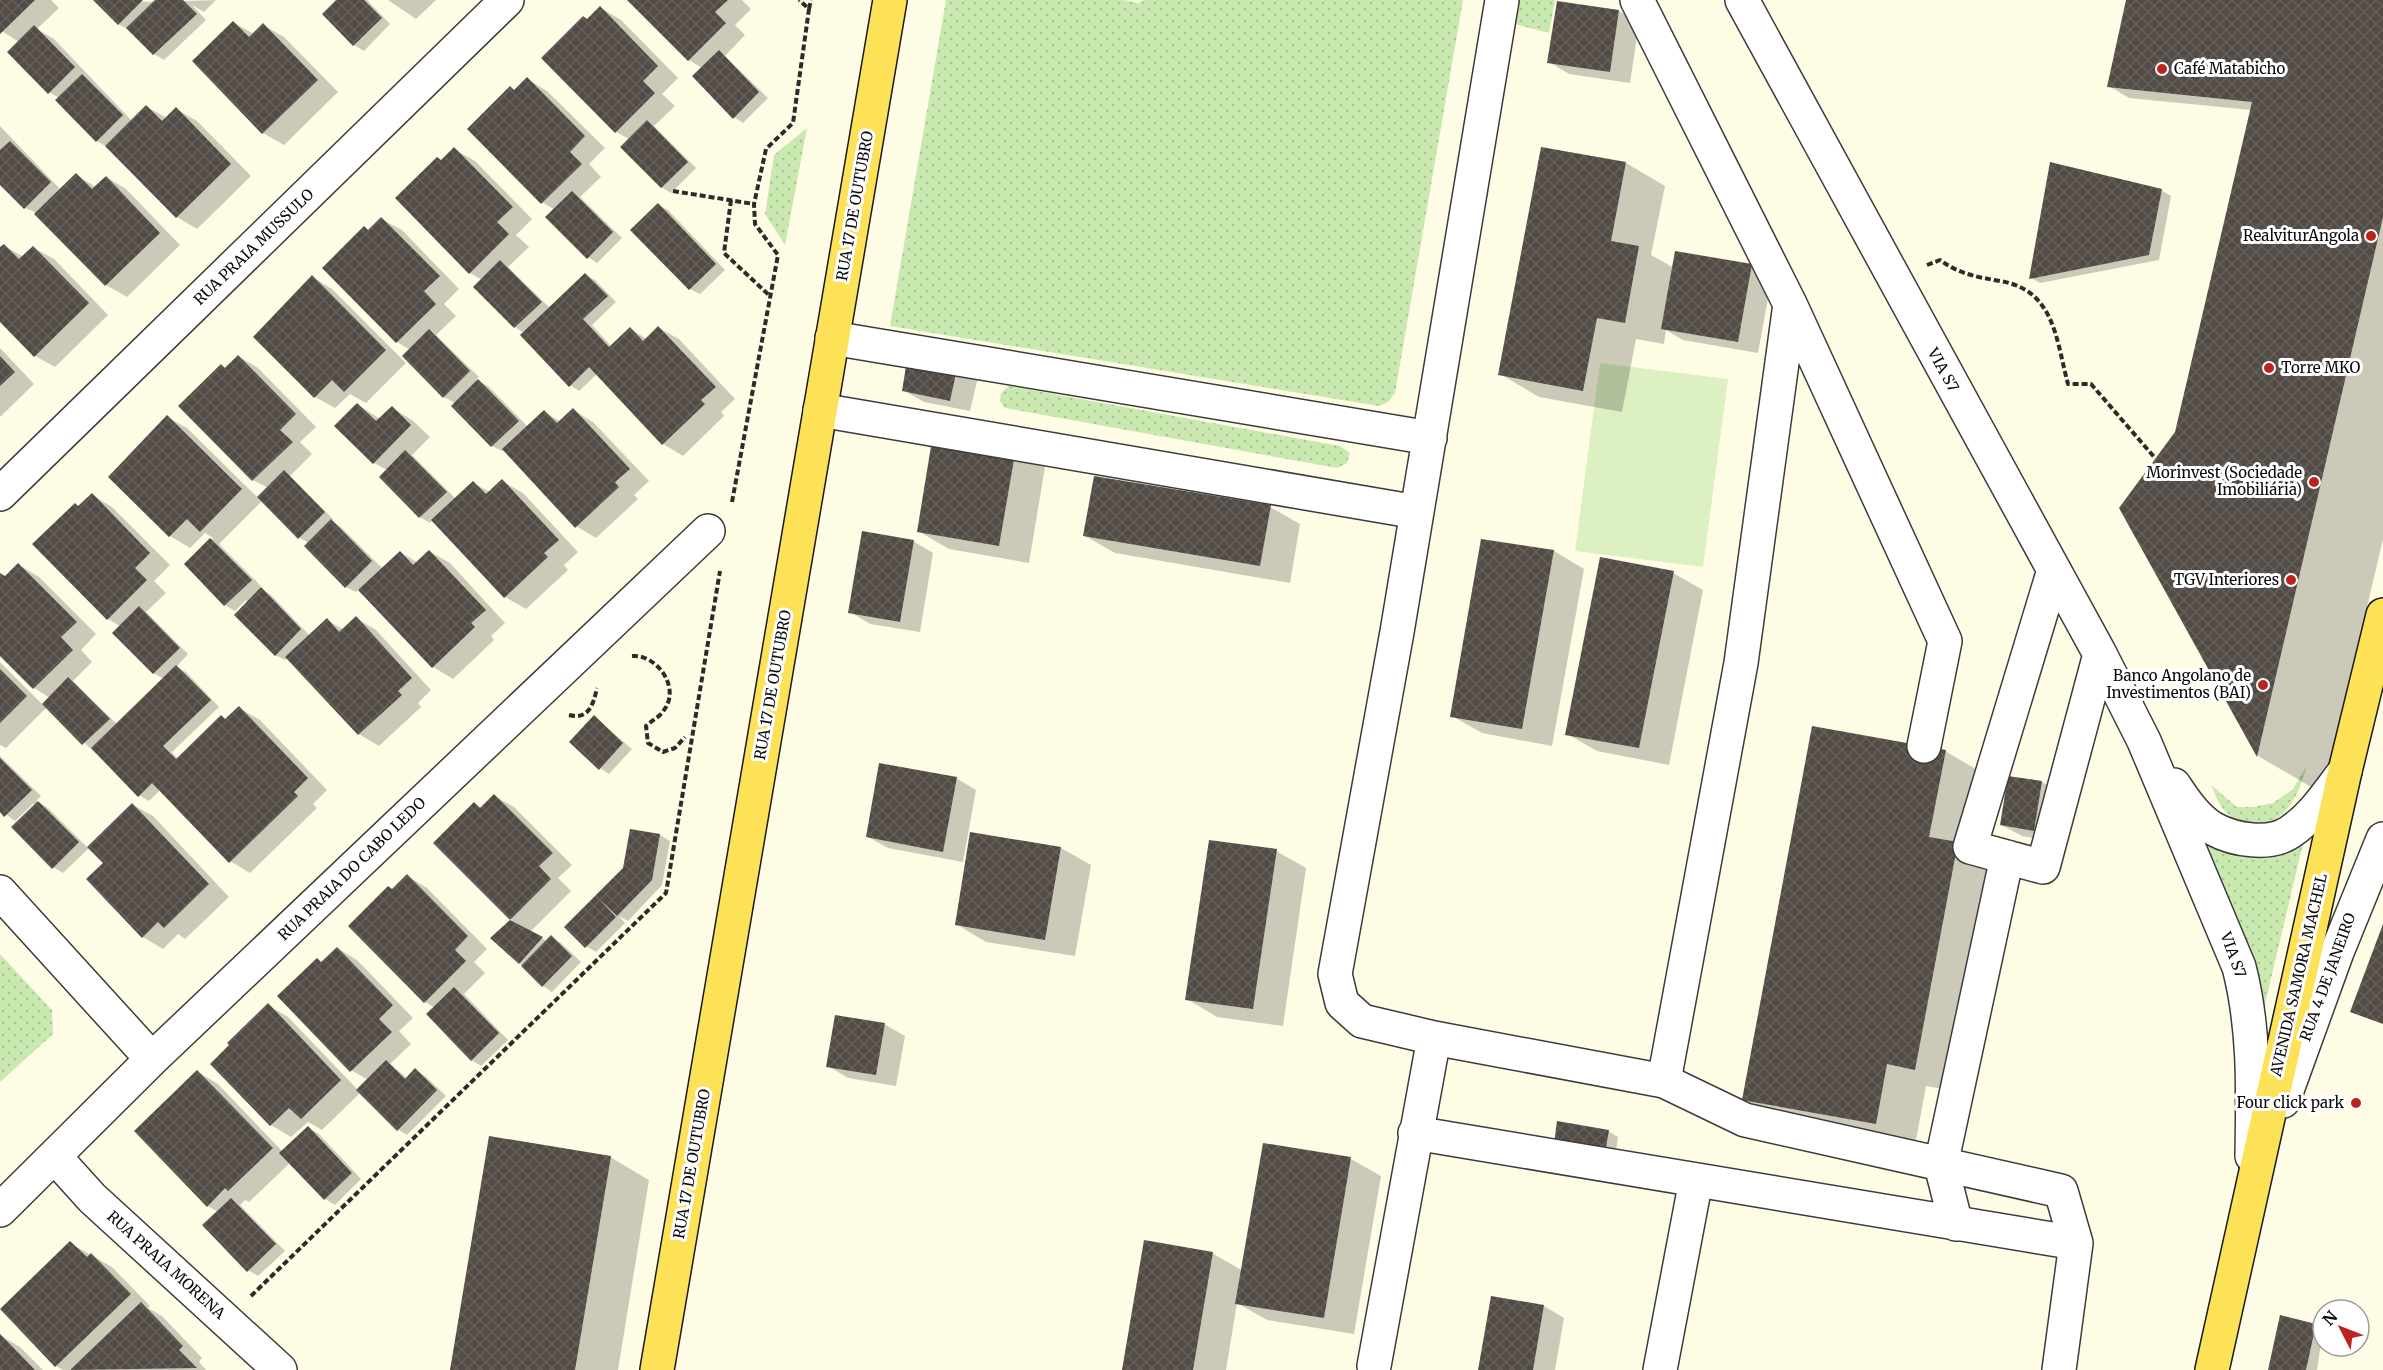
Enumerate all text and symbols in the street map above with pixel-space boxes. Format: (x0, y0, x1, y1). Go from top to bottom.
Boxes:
place label: Café Matabicho (2174, 59, 2286, 78)
marker: Café Matabicho (2155, 62, 2169, 76)
street label: RUA 17 DE OUTUBRO (832, 129, 877, 282)
street label: RUA PRAIA MUSSULO (190, 184, 318, 309)
place label: RealviturAngola (2243, 226, 2359, 245)
marker: RealviturAngola (2364, 229, 2378, 243)
street label: VIA S7 (1923, 344, 1963, 395)
place label: Torre MKO (2281, 358, 2360, 377)
marker: Torre MKO (2262, 361, 2276, 375)
place label: Morinvest (Sociedade Imobiliária) (2146, 463, 2302, 499)
marker: Morinvest (Sociedade Imobiliária) (2307, 475, 2321, 489)
place label: TGV Interiores (2174, 570, 2279, 589)
marker: TGV Interiores (2284, 573, 2298, 587)
street label: RUA 17 DE OUTUBRO (750, 608, 795, 761)
place label: Banco Angolano de Investimentos (BAI) (2106, 666, 2251, 702)
marker: Banco Angolano de Investimentos (BAI) (2256, 678, 2270, 692)
street label: RUA PRAIA DO CABO LEDO (274, 793, 430, 944)
street label: AVENIDA SAMORA MACHEL (2266, 871, 2331, 1079)
street label: RUA 4 DE JANEIRO (2296, 910, 2360, 1044)
street label: VIA S7 (2216, 928, 2251, 981)
street label: RUA 17 DE OUTUBRO (669, 1087, 714, 1240)
place label: Four click park (2236, 1093, 2344, 1112)
marker: Four click park (2349, 1096, 2363, 1110)
street label: RUA PRAIA MORENA (103, 1207, 230, 1323)
north arrow (2311, 1298, 2371, 1358)
text: N (2318, 1306, 2342, 1329)

